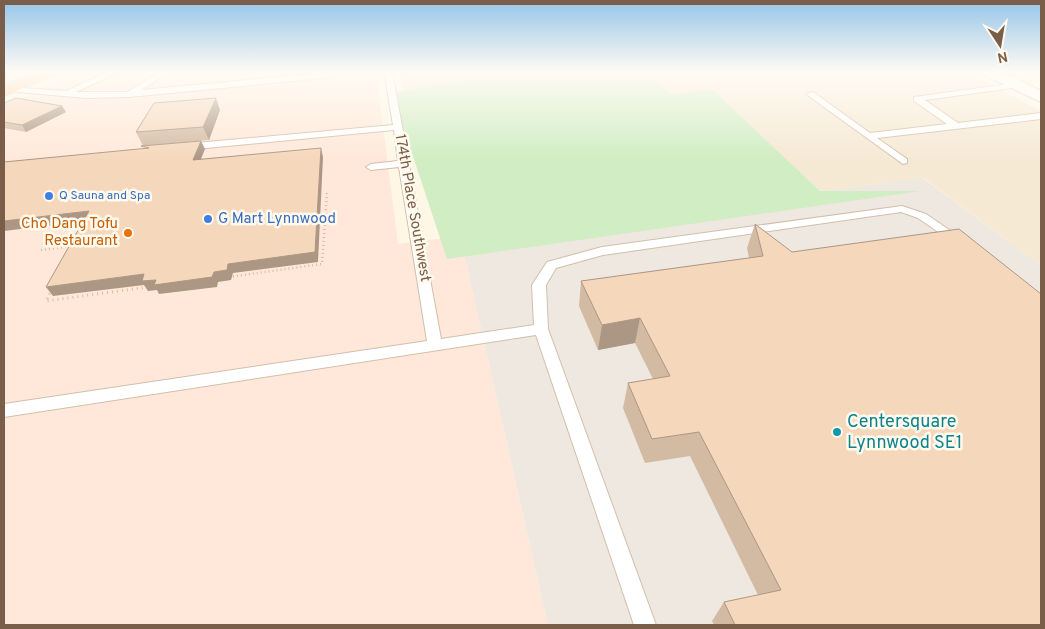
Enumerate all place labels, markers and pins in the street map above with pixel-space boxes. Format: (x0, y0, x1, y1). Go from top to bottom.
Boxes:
place label: Q Sauna and Spa (59, 188, 150, 204)
marker: Q Sauna and Spa (43, 190, 55, 202)
place label: G Mart Lynnwood (218, 210, 336, 229)
marker: G Mart Lynnwood (202, 213, 214, 225)
place label: Cho Dang Tofu Restaurant (21, 215, 118, 251)
marker: Cho Dang Tofu Restaurant (122, 227, 134, 239)
place label: Centersquare Lynnwood SE1 (847, 411, 962, 455)
marker: Centersquare Lynnwood SE1 (831, 426, 843, 438)

